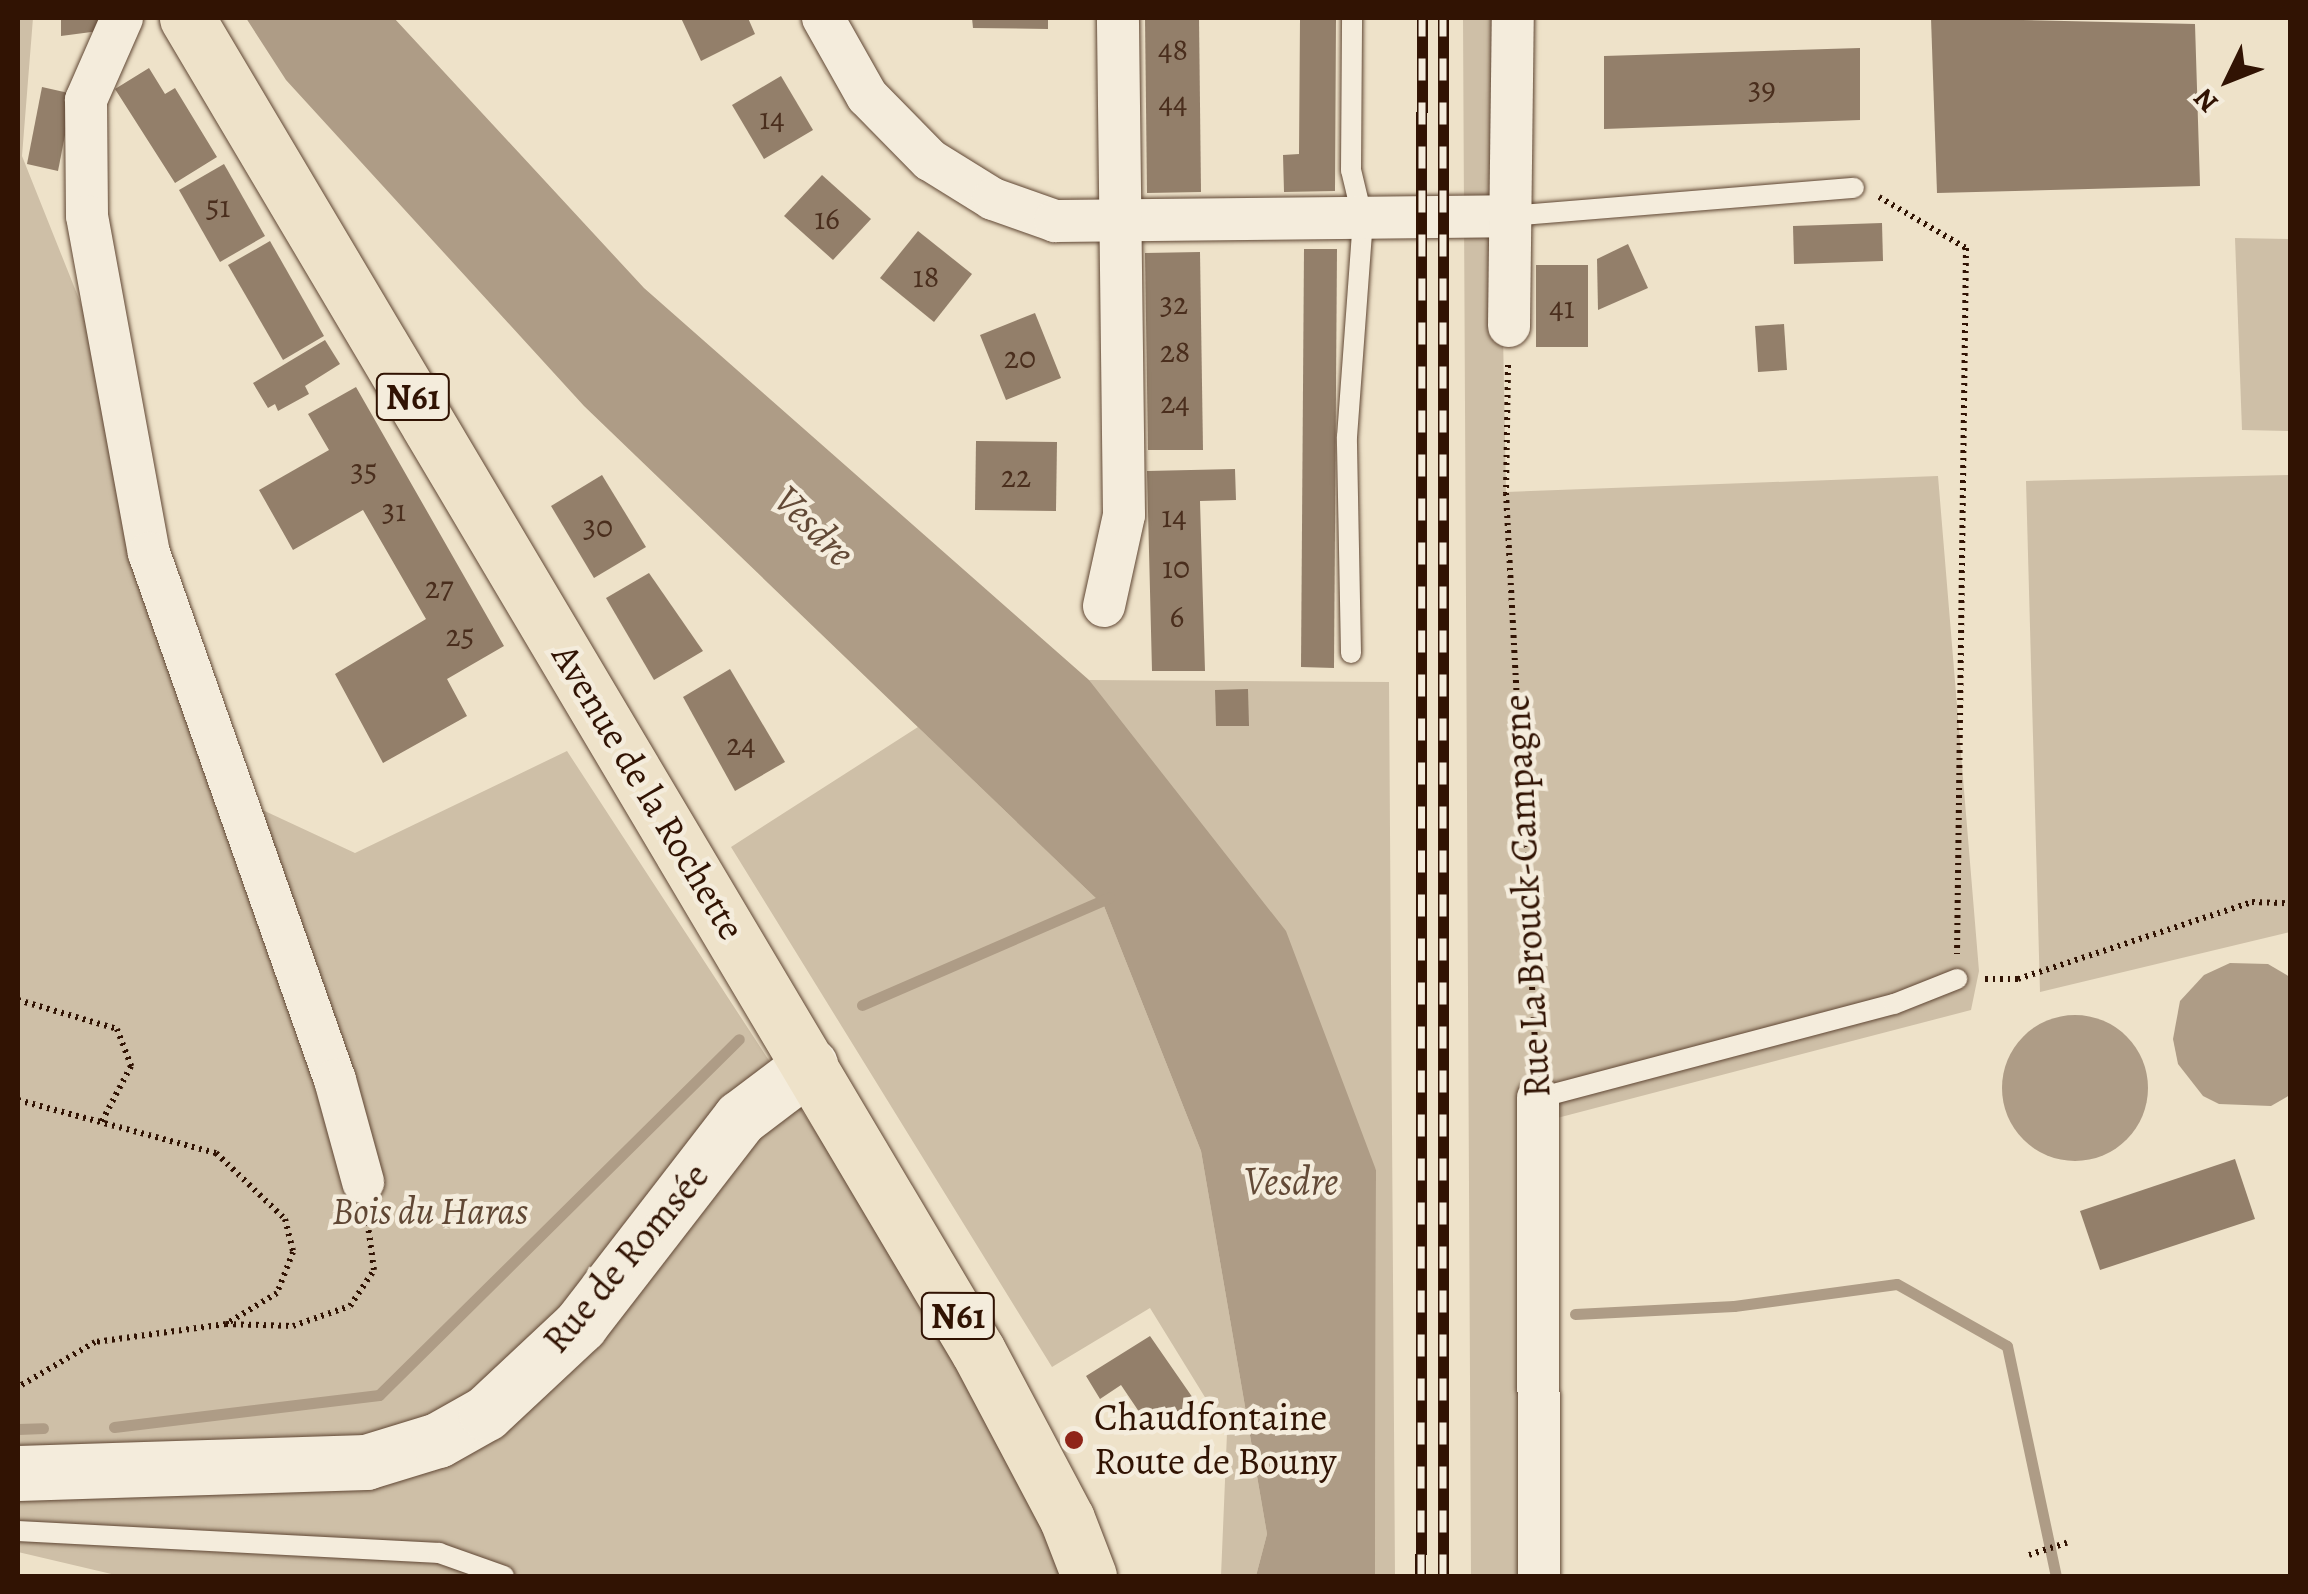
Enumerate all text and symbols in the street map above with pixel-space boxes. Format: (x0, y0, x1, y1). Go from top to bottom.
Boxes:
house number: 48 (1158, 30, 1188, 68)
north arrow (2178, 30, 2278, 130)
house number: 39 (1748, 69, 1776, 107)
text: N (2185, 80, 2227, 121)
house number: 44 (1159, 83, 1187, 121)
house number: 14 (759, 99, 785, 137)
house number: 51 (206, 187, 230, 225)
house number: 16 (814, 199, 840, 237)
house number: 18 (913, 257, 939, 295)
house number: 32 (1160, 284, 1188, 322)
house number: 41 (1549, 288, 1575, 326)
house number: 28 (1160, 332, 1190, 370)
house number: 20 (1004, 338, 1036, 376)
road number: N61 (376, 367, 450, 427)
house number: 24 (1160, 383, 1190, 421)
house number: 35 (350, 451, 378, 489)
house number: 22 (1001, 457, 1031, 495)
water label: Vesdre (764, 476, 864, 576)
house number: 31 (382, 491, 406, 529)
house number: 14 (1161, 497, 1187, 535)
house number: 30 (583, 507, 613, 545)
house number: 10 (1162, 548, 1190, 586)
house number: 27 (425, 568, 453, 606)
house number: 6 (1170, 597, 1184, 635)
house number: 25 (446, 616, 474, 654)
street label: Avenue de la Rochette (542, 636, 754, 948)
street label: Rue La Brouck-Campagne (1494, 693, 1560, 1099)
house number: 24 (726, 725, 756, 763)
street label: Rue de Romsée (533, 1154, 719, 1362)
water label: Vesdre (1244, 1158, 1338, 1206)
park label: Bois du Haras (332, 1189, 528, 1235)
road number: N61 (920, 1286, 996, 1346)
place label: Chaudfontaine Route de Bouny (1094, 1395, 1336, 1485)
marker: Chaudfontaine Route de Bouny (1063, 1429, 1085, 1451)

